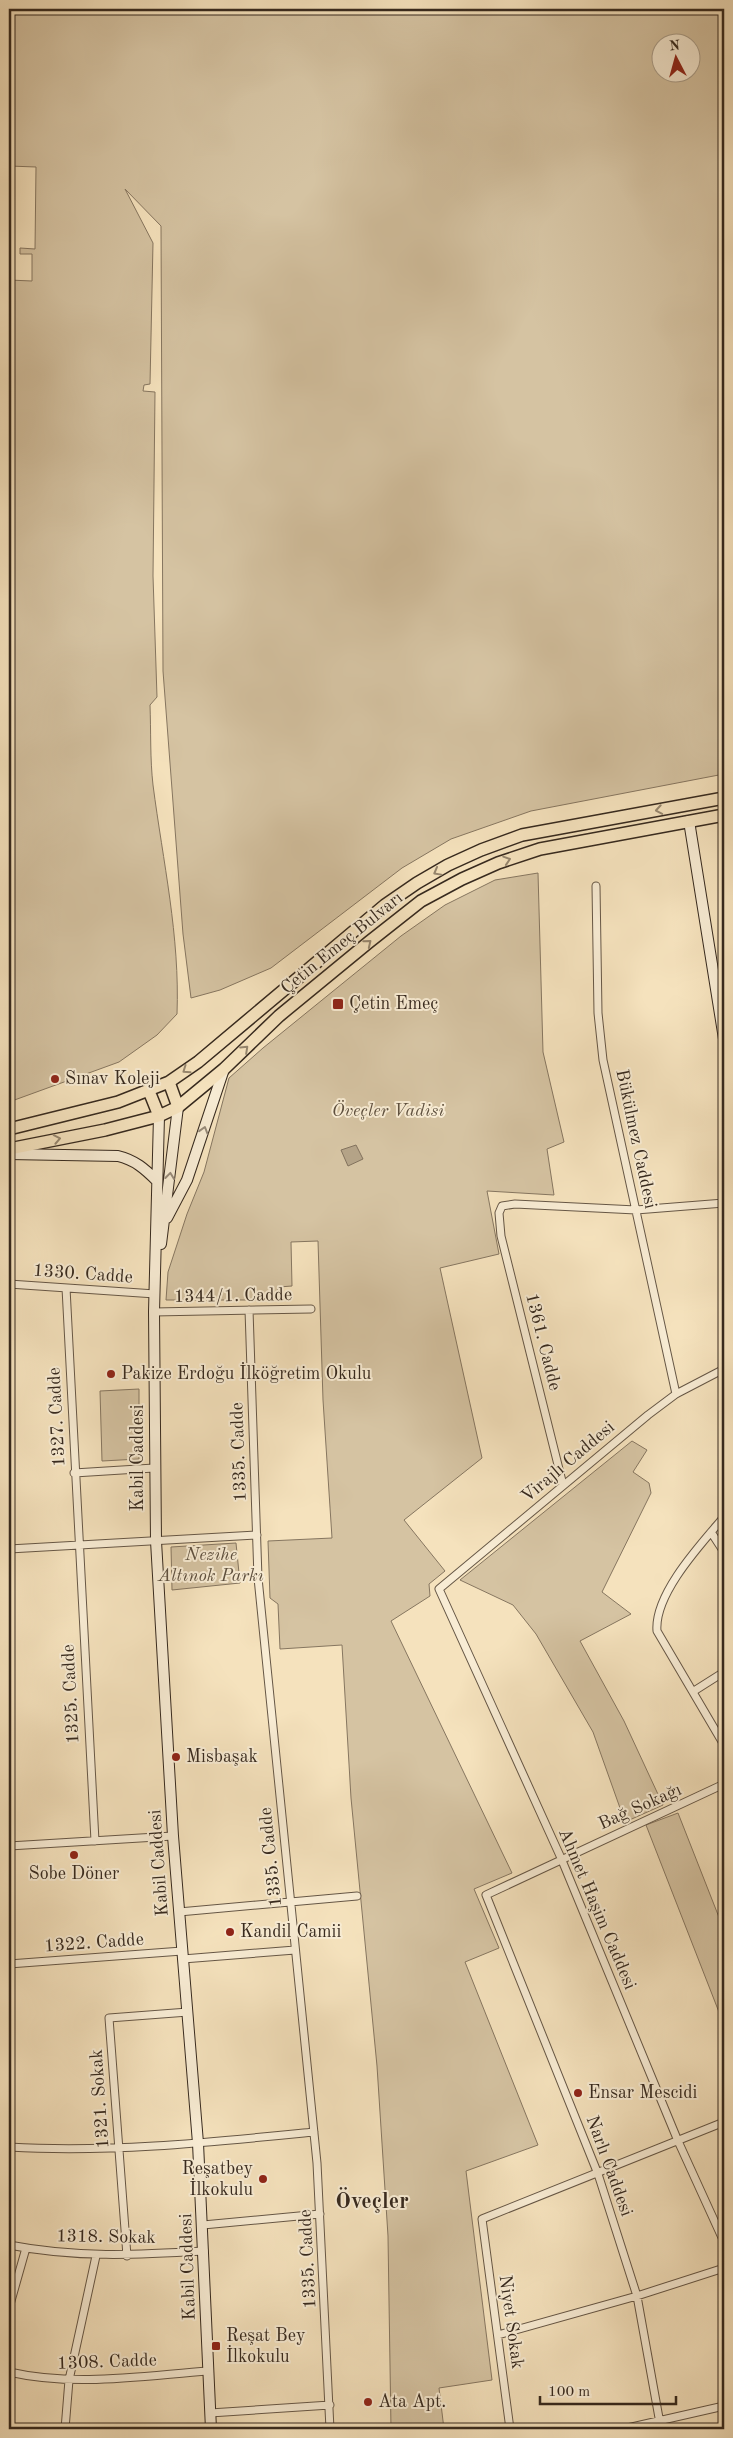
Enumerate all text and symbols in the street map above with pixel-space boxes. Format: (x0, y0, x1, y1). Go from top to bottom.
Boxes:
north arrow (650, 32, 700, 82)
text: N (669, 39, 681, 54)
one-way arrow (655, 804, 663, 814)
one-way arrow (502, 856, 511, 866)
one-way arrow (433, 866, 442, 876)
street label: Çetin Emeç Bulvarı (278, 888, 406, 998)
one-way arrow (362, 940, 371, 948)
place label: Çetin Emeç (349, 995, 438, 1013)
marker: Çetin Emeç (331, 997, 345, 1011)
one-way arrow (239, 1046, 248, 1055)
one-way arrow (182, 1064, 192, 1073)
street label: Bükülmez Caddesi (612, 1068, 660, 1210)
place label: Sınav Koleji (65, 1070, 160, 1088)
marker: Sınav Koleji (49, 1073, 61, 1085)
park label: Öveçler Vadisi (332, 1100, 444, 1120)
one-way arrow (198, 1127, 208, 1135)
one-way arrow (52, 1135, 61, 1145)
one-way arrow (164, 1172, 175, 1180)
street label: 1330. Cadde (33, 1262, 133, 1286)
street label: 1344/1. Cadde (174, 1286, 292, 1306)
street label: 1361. Cadde (522, 1291, 564, 1393)
place label: Pakize Erdoğu İlköğretim Okulu (121, 1362, 372, 1383)
street label: 1327. Cadde (45, 1367, 69, 1467)
marker: Pakize Erdoğu İlköğretim Okulu (105, 1368, 117, 1380)
street label: 1335. Cadde (228, 1402, 250, 1502)
street label: Kabil Caddesi (129, 1404, 147, 1512)
street label: Virajlı Caddesi (518, 1418, 618, 1506)
park label: Nezihe Altınok Parkı (157, 1546, 264, 1585)
street label: 1325. Cadde (59, 1644, 83, 1744)
place label: Misbaşak (186, 1748, 258, 1766)
marker: Misbaşak (170, 1751, 182, 1763)
street label: Bağ Sokağı (596, 1781, 684, 1833)
street label: 1335. Cadde (257, 1806, 285, 1908)
street label: Kabil Caddesi (146, 1809, 172, 1917)
street label: Ahmet Haşim Caddesi (555, 1826, 639, 1992)
marker: Sobe Döner (68, 1849, 80, 1861)
place label: Sobe Döner (29, 1865, 120, 1883)
place label: Kandil Camii (240, 1923, 341, 1941)
marker: Kandil Camii (224, 1926, 236, 1938)
street label: 1322. Cadde (44, 1931, 144, 1955)
street label: 1321. Sokak (88, 2049, 112, 2149)
place label: Ensar Mescidi (588, 2084, 698, 2102)
marker: Ensar Mescidi (572, 2087, 584, 2099)
street label: Narlı Caddesi (582, 2113, 636, 2219)
place label: Reşatbey İlkokulu (182, 2160, 253, 2199)
marker: Reşatbey İlkokulu (257, 2173, 269, 2185)
district label: Öveçler (335, 2187, 409, 2213)
street label: 1335. Cadde (296, 2209, 320, 2309)
street label: Kabil Caddesi (177, 2213, 199, 2321)
street label: 1318. Sokak (56, 2227, 156, 2247)
street label: Niyet Sokak (495, 2274, 527, 2370)
place label: Reşat Bey İlkokulu (226, 2327, 306, 2366)
marker: Reşat Bey İlkokulu (210, 2340, 222, 2352)
street label: 1308. Cadde (57, 2351, 157, 2373)
scale bar (540, 2373, 677, 2405)
text: 100 m (548, 2385, 590, 2400)
place label: Ata Apt. (378, 2393, 446, 2411)
marker: Ata Apt. (362, 2396, 374, 2408)

